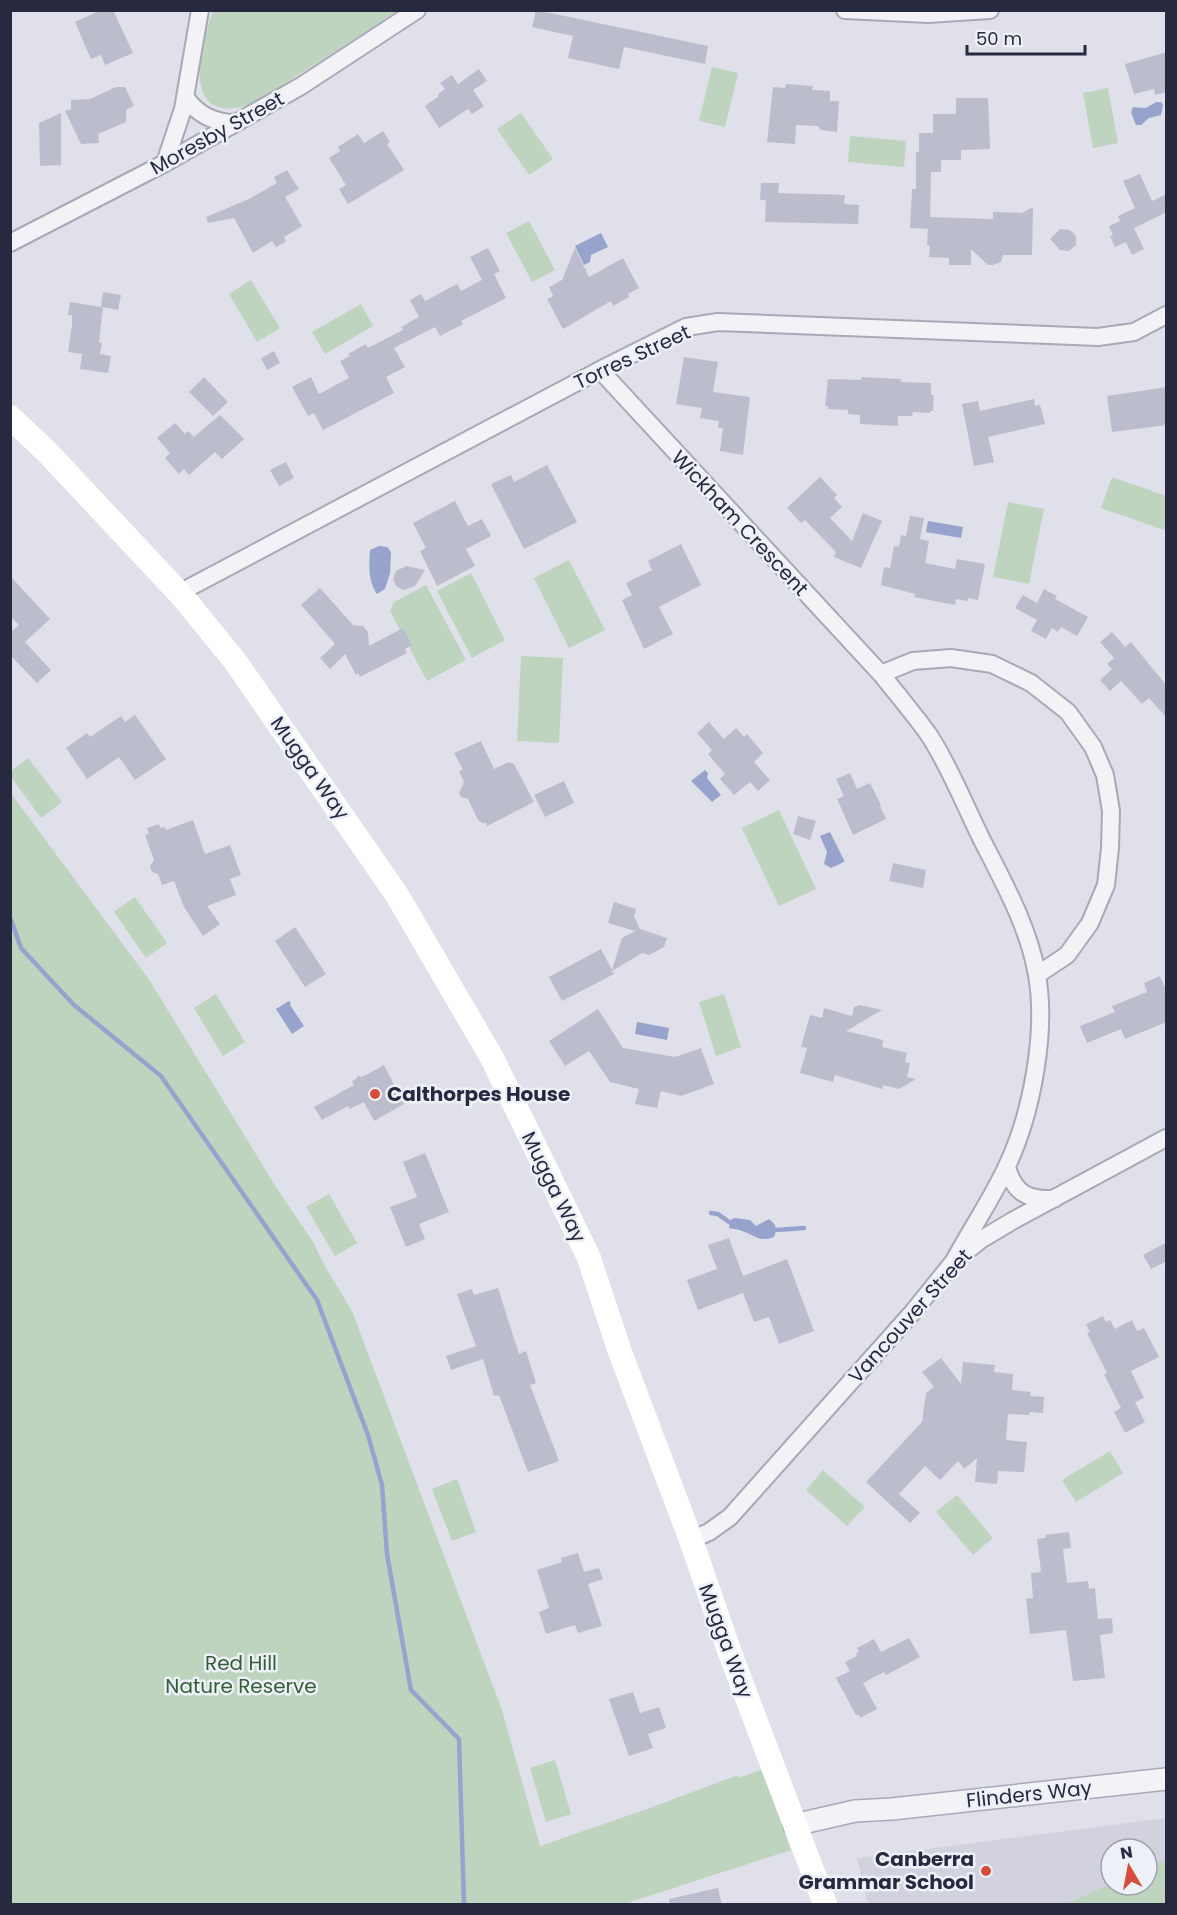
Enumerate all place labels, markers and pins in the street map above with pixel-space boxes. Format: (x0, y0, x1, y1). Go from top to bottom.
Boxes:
place label: Calthorpes House (387, 1080, 570, 1108)
marker: Calthorpes House (368, 1087, 382, 1101)
place label: Canberra Grammar School (799, 1845, 974, 1896)
marker: Canberra Grammar School (979, 1864, 993, 1878)

